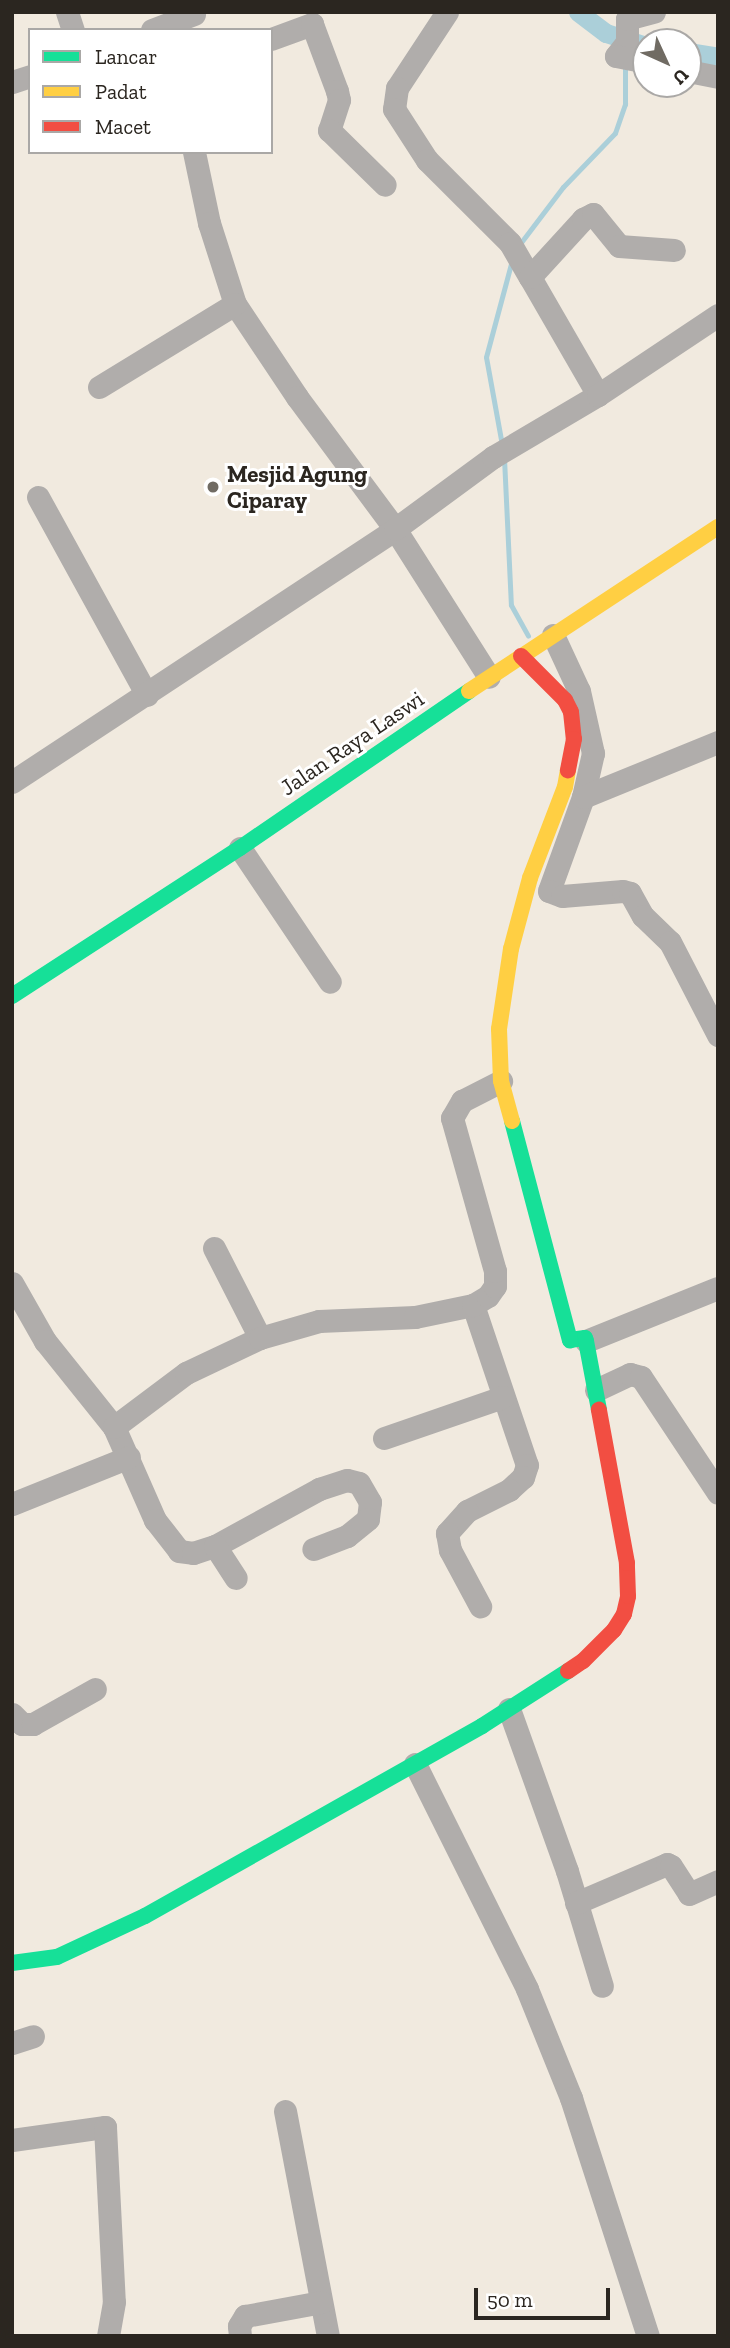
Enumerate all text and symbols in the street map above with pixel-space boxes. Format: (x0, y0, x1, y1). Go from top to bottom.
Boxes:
legend (28, 28, 273, 154)
north arrow (632, 28, 702, 98)
text: Lancar (95, 44, 157, 69)
text: U (668, 64, 694, 90)
text: Padat (95, 79, 147, 104)
text: Macet (95, 114, 151, 139)
place label: Mesjid Agung Ciparay (227, 460, 368, 514)
marker: Mesjid Agung Ciparay (205, 479, 221, 495)
street label: Jalan Raya Laswi (275, 685, 429, 801)
scale bar (478, 2274, 614, 2318)
text: 50 m (487, 2287, 533, 2312)

